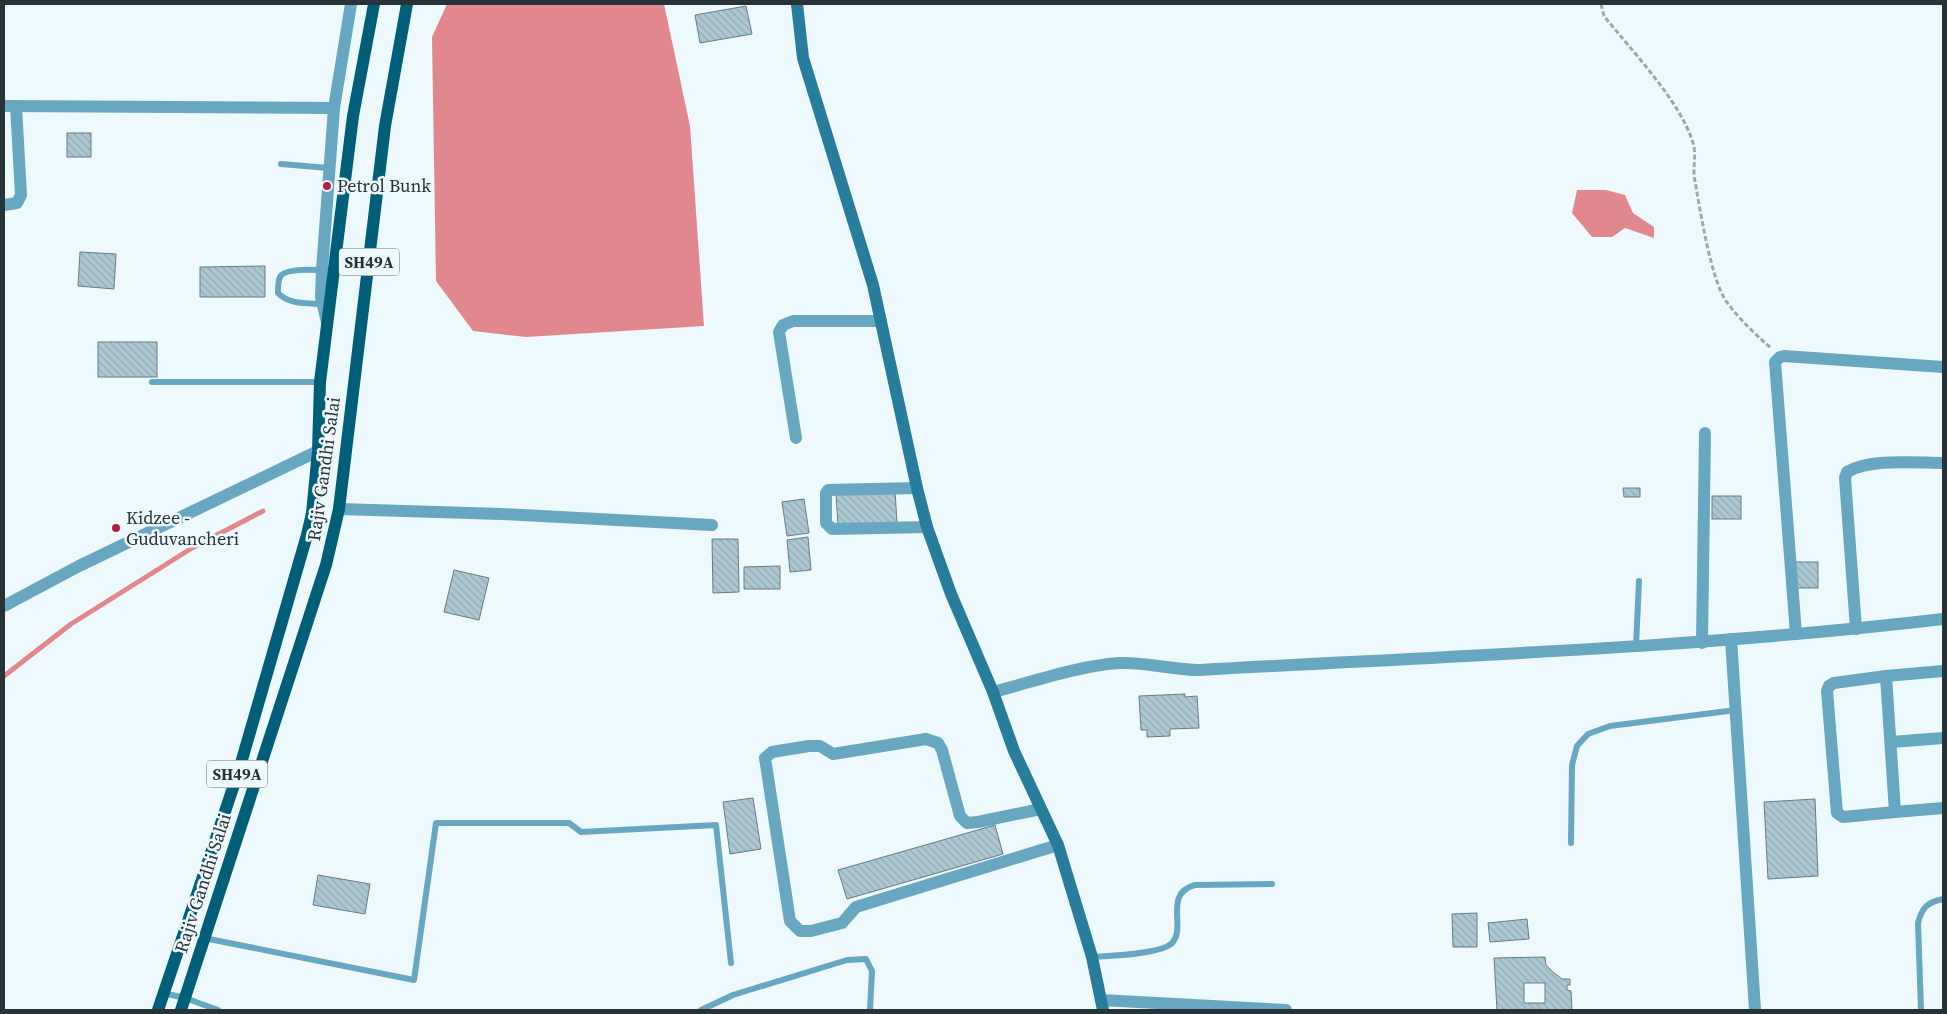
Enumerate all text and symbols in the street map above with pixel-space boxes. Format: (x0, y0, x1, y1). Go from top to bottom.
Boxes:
place label: Petrol Bunk (337, 173, 431, 198)
marker: Petrol Bunk (321, 180, 333, 192)
road number: SH49A (339, 248, 399, 276)
street label: Rajiv Gandhi Salai (301, 395, 346, 543)
place label: Kidzee - Guduvancheri (126, 505, 239, 551)
marker: Kidzee - Guduvancheri (110, 522, 122, 534)
road number: SH49A (207, 761, 267, 788)
street label: Rajiv Gandhi Salai (168, 810, 237, 956)

